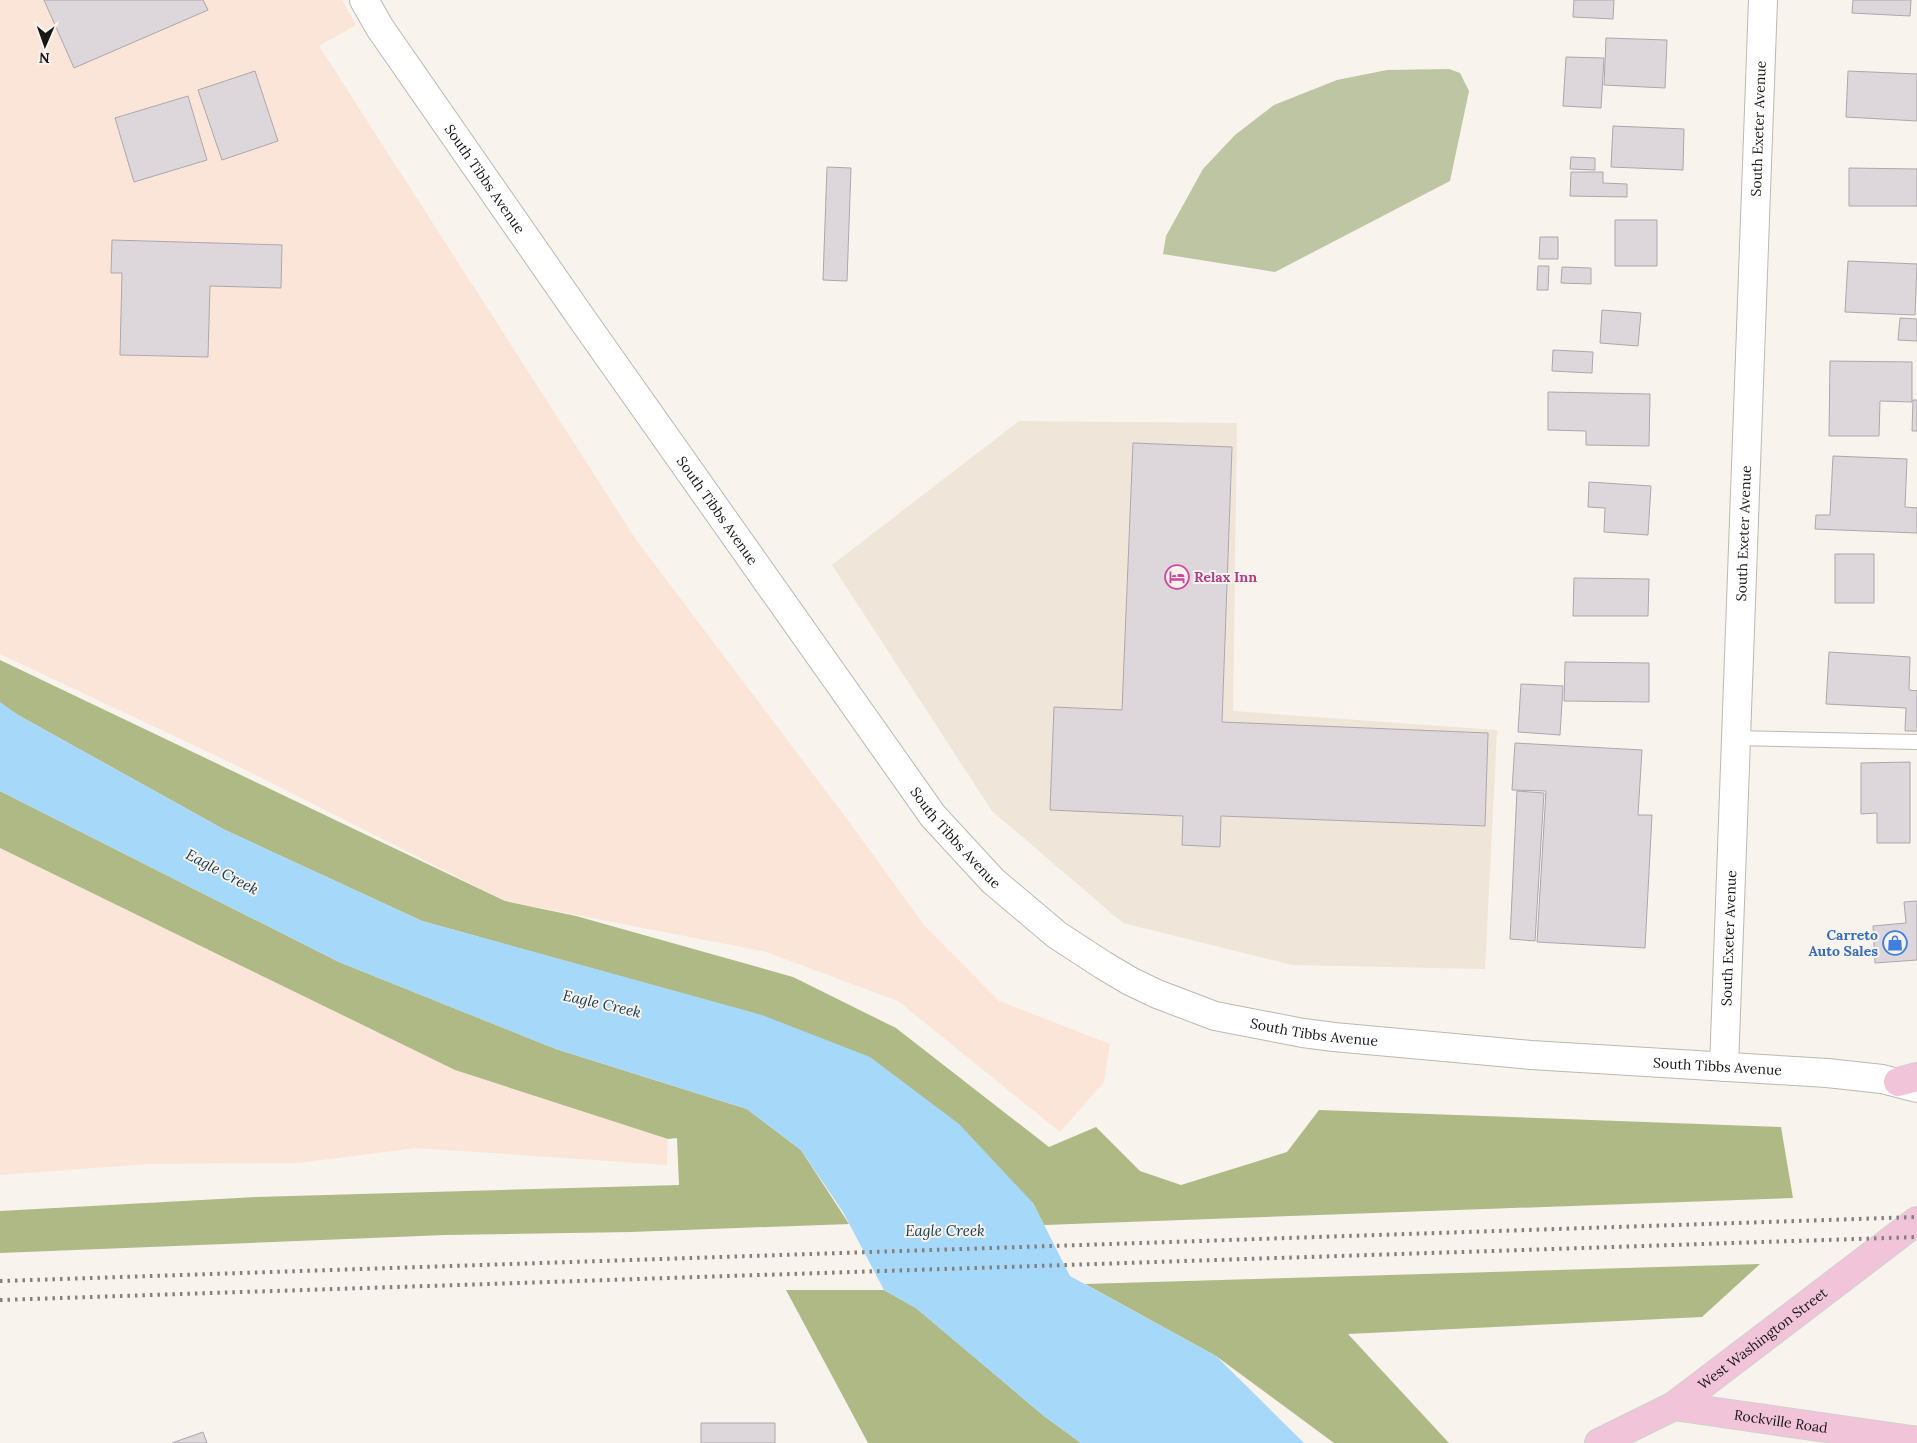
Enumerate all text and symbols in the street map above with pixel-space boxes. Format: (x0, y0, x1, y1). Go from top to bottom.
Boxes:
north arrow (20, 20, 70, 70)
text: N (39, 49, 50, 67)
street label: South Exeter Avenue (1747, 60, 1770, 197)
street label: South Tibbs Avenue (441, 121, 529, 237)
street label: South Tibbs Avenue (673, 453, 762, 569)
street label: South Exeter Avenue (1732, 465, 1755, 602)
hotel icon: Relax Inn (1164, 564, 1190, 590)
place label: Relax Inn (1194, 568, 1257, 586)
street label: South Tibbs Avenue (906, 784, 1005, 893)
water label: Eagle Creek (183, 844, 262, 899)
street label: South Exeter Avenue (1717, 869, 1740, 1006)
place label: Carreto Auto Sales (1809, 926, 1878, 960)
shop icon: Carreto Auto Sales (1882, 930, 1908, 956)
water label: Eagle Creek (561, 985, 643, 1022)
street label: South Tibbs Avenue (1249, 1014, 1379, 1050)
street label: South Tibbs Avenue (1653, 1053, 1783, 1079)
water label: Eagle Creek (905, 1221, 985, 1240)
street label: West Washington Street (1694, 1283, 1831, 1393)
street label: Rockville Road (1733, 1406, 1829, 1437)

